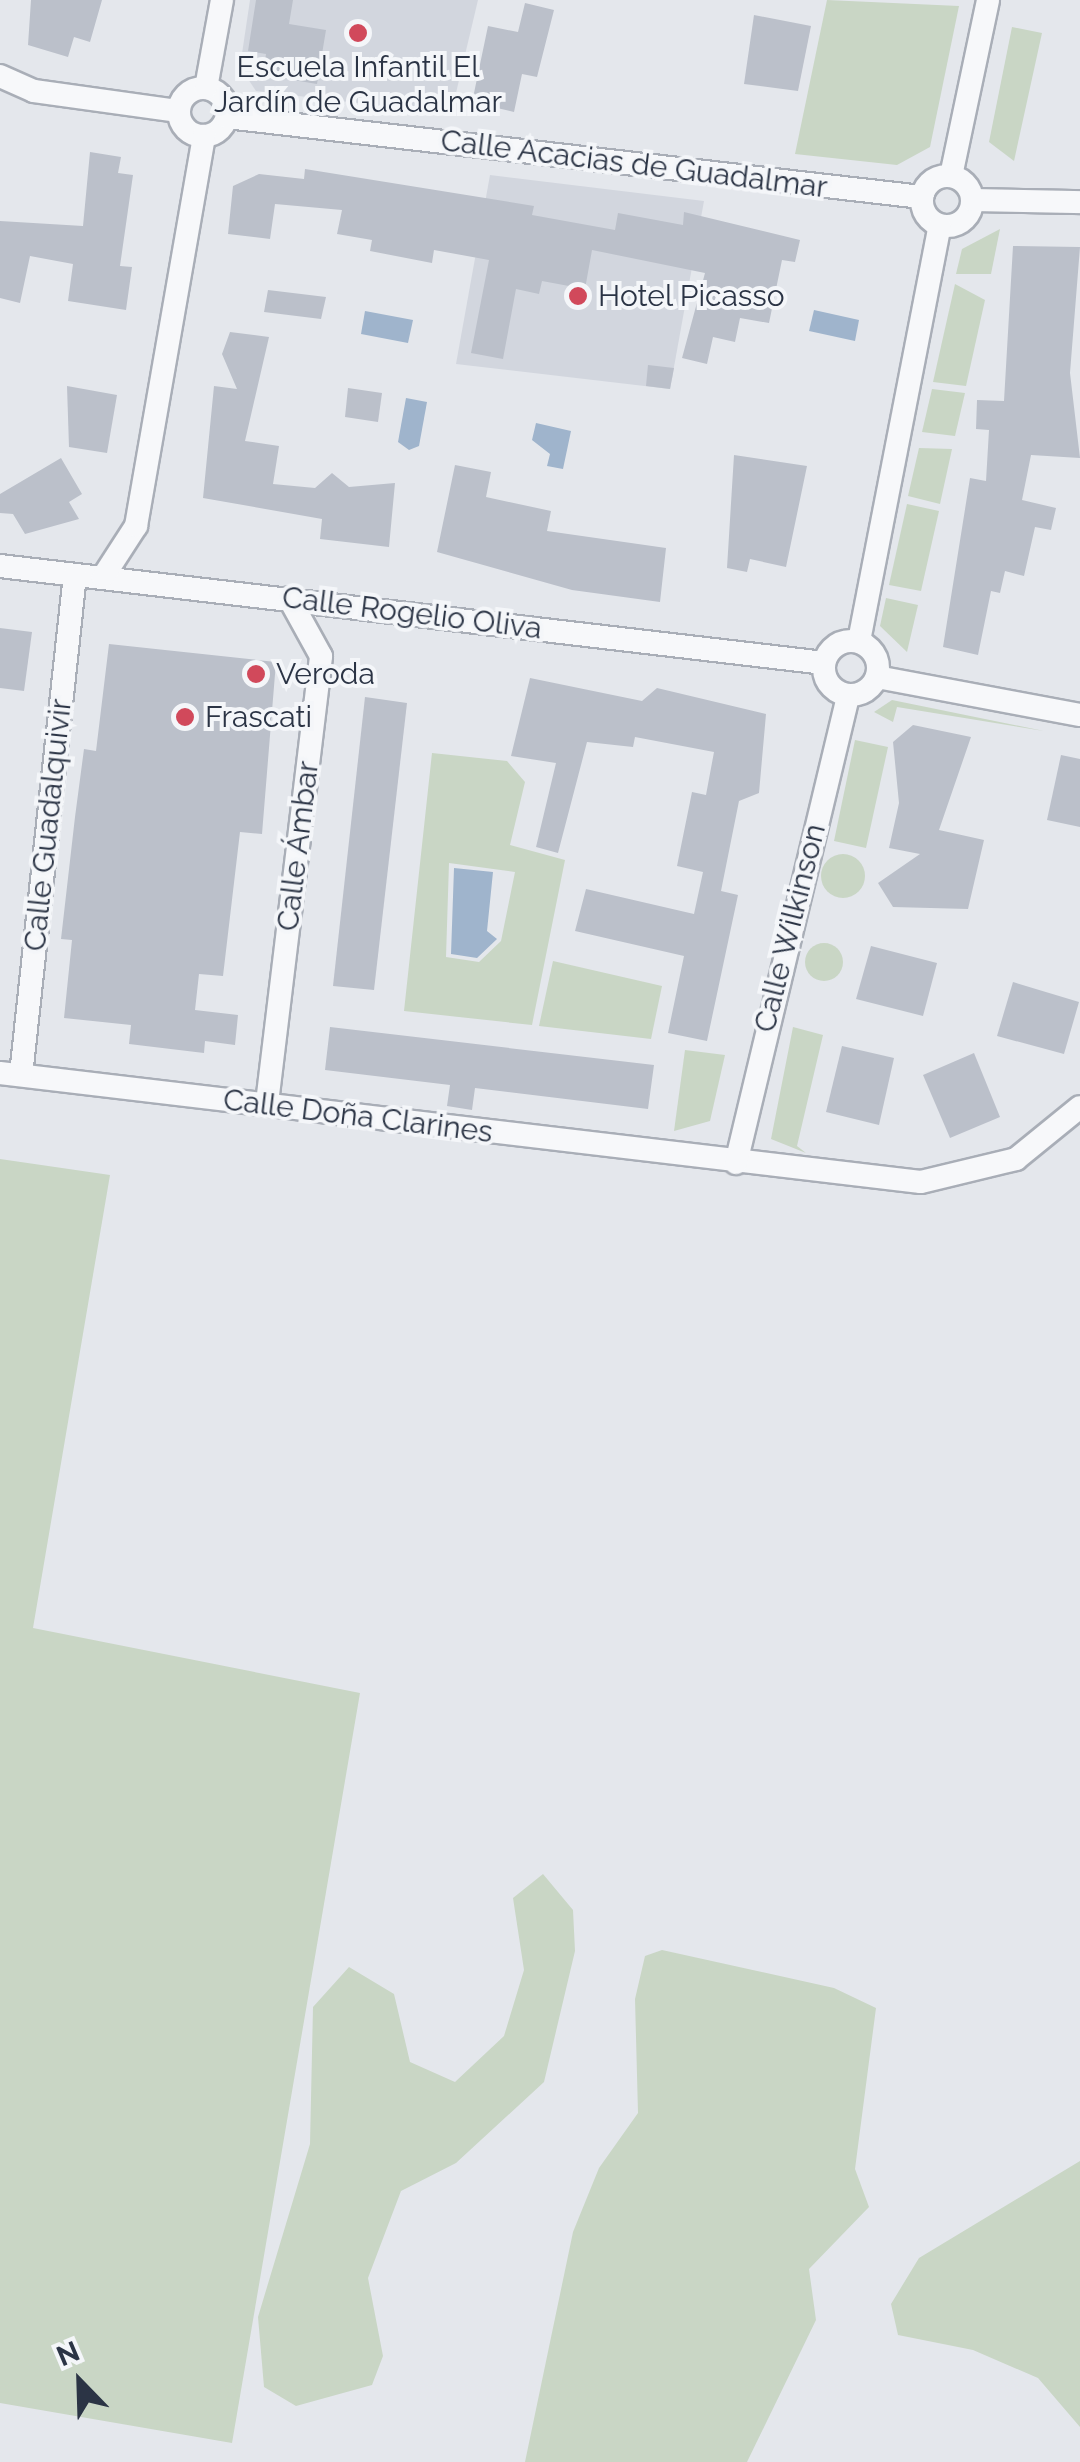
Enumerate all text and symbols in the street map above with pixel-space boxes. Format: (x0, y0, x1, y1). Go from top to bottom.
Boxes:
marker: Escuela Infantil El Jardín de Guadalmar (347, 22, 369, 44)
place label: Escuela Infantil El Jardín de Guadalmar (214, 49, 502, 120)
street label: Calle Acacias de Guadalmar (438, 122, 830, 206)
place label: Hotel Picasso (598, 278, 786, 314)
marker: Hotel Picasso (567, 285, 589, 307)
street label: Calle Rogelio Oliva (280, 579, 544, 647)
place label: Veroda (276, 656, 375, 692)
marker: Veroda (245, 663, 267, 685)
street label: Calle Guadalquivir (17, 697, 79, 953)
place label: Frascati (205, 699, 312, 735)
marker: Frascati (174, 706, 196, 728)
street label: Calle Ámbar (270, 759, 326, 933)
street label: Calle Wilkinson (747, 820, 833, 1036)
street label: Calle Doña Clarines (221, 1082, 495, 1150)
north arrow (30, 2332, 130, 2432)
text: N (52, 2335, 84, 2373)

